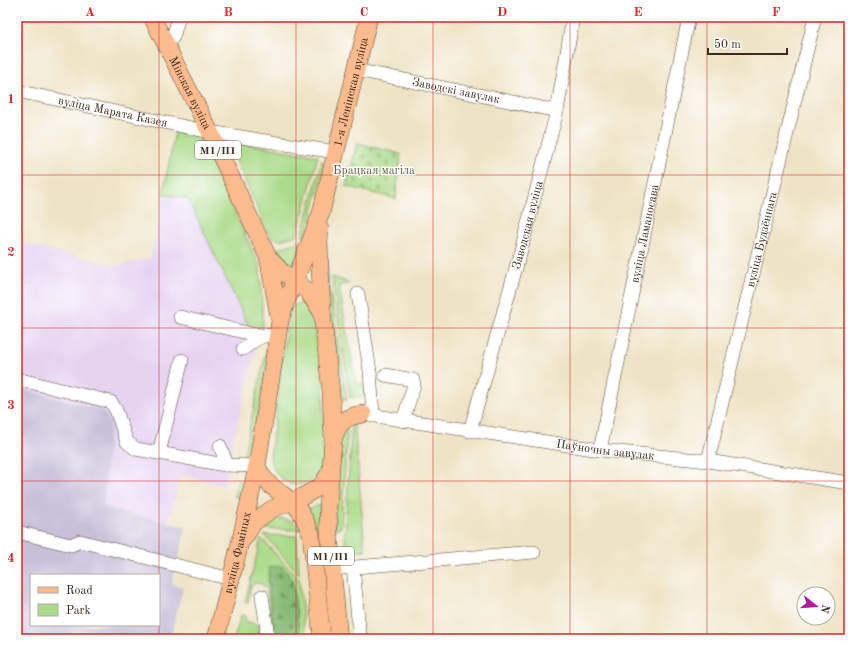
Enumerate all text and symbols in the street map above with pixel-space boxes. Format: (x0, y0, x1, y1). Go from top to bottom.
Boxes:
text: A (85, 6, 95, 19)
text: B (223, 6, 233, 19)
text: C (360, 6, 368, 19)
text: D (497, 6, 507, 19)
text: E (634, 6, 643, 19)
text: F (772, 6, 781, 19)
scale bar (708, 30, 787, 56)
street label: 1-я Ленінская вуліца (332, 36, 371, 148)
text: 50 m (714, 38, 741, 51)
street label: Мінская вуліца (166, 55, 213, 132)
street label: Заводскі завулак (411, 77, 501, 106)
text: 1 (7, 93, 15, 106)
street label: вуліца Марата Казея (57, 95, 168, 130)
road number: М1/П1 (195, 141, 241, 159)
park label: Брацкая магіла (333, 164, 415, 177)
street label: Заводская вуліца (511, 180, 546, 271)
street label: вуліца Ламаносава (630, 183, 661, 284)
street label: вуліца Будзённага (745, 191, 780, 288)
text: 2 (7, 246, 15, 259)
text: 3 (7, 399, 15, 412)
street label: Паўночны завулак (555, 438, 655, 463)
street label: вуліца Фаміных (223, 511, 254, 595)
road number: М1/П1 (308, 547, 354, 565)
text: 4 (7, 552, 15, 565)
legend (30, 574, 160, 626)
text: Road (66, 585, 93, 597)
north arrow (796, 586, 836, 626)
text: N (817, 603, 831, 615)
text: Park (66, 605, 91, 617)

